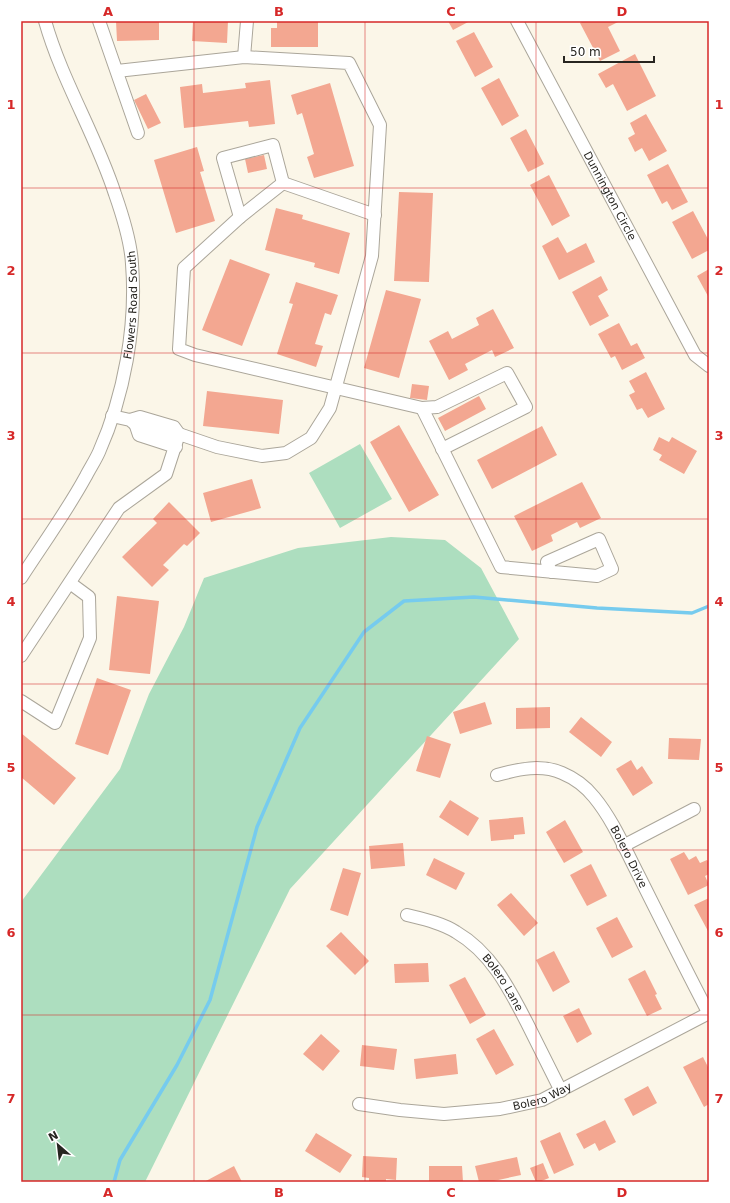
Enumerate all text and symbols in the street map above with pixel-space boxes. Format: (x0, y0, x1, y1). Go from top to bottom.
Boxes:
text: A (103, 4, 113, 19)
text: B (274, 4, 284, 19)
text: C (446, 4, 456, 19)
text: D (617, 4, 628, 19)
scale bar (564, 38, 654, 64)
text: 50 m (570, 45, 601, 59)
text: 1 (6, 97, 16, 112)
text: 1 (714, 97, 724, 112)
street label: Dunnington Circle (581, 149, 639, 243)
street label: Flowers Road South (121, 250, 140, 360)
text: 2 (6, 263, 16, 278)
text: 2 (714, 263, 724, 278)
text: 3 (6, 428, 16, 443)
text: 3 (714, 428, 724, 443)
text: 4 (6, 594, 16, 609)
text: 4 (714, 594, 724, 609)
text: 5 (6, 760, 16, 775)
text: 5 (714, 760, 724, 775)
street label: Bolero Drive (608, 823, 650, 890)
text: 6 (6, 925, 16, 940)
text: 6 (714, 925, 724, 940)
street label: Bolero Lane (480, 952, 526, 1014)
street label: Bolero Way (512, 1080, 574, 1113)
text: 7 (6, 1091, 16, 1106)
text: 7 (714, 1091, 724, 1106)
north arrow (38, 1125, 78, 1165)
text: N (46, 1129, 61, 1145)
text: A (103, 1185, 113, 1200)
text: B (274, 1185, 284, 1200)
text: C (446, 1185, 456, 1200)
text: D (617, 1185, 628, 1200)

